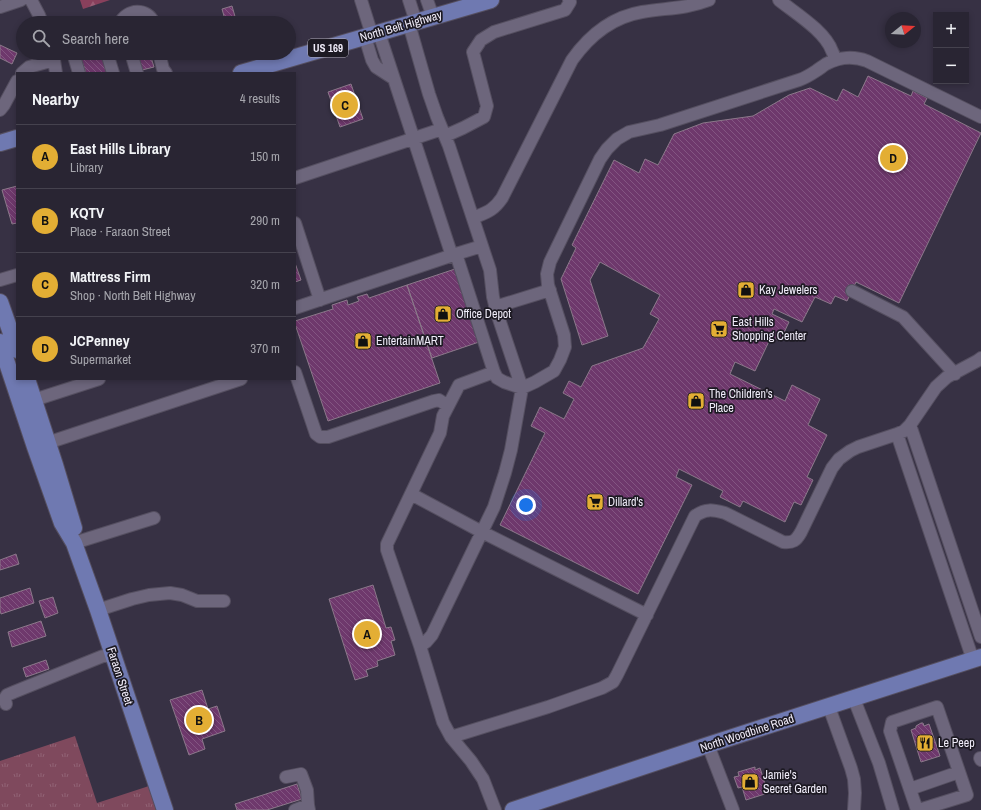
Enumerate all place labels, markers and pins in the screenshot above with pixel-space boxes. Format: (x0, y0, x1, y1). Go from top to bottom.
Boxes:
pin: C (332, 90, 358, 120)
pin: D (880, 143, 906, 173)
shop icon: Kay Jewelers (736, 280, 756, 300)
place label: Kay Jewelers (759, 282, 818, 298)
shop icon: Office Depot (433, 304, 453, 324)
place label: Office Depot (456, 306, 511, 322)
place label: East Hills Shopping Center (732, 314, 807, 344)
supermarket icon: East Hills Shopping Center (709, 319, 729, 339)
shop icon: EntertainMART (353, 331, 373, 351)
place label: EntertainMART (376, 333, 444, 349)
place label: The Children's Place (709, 386, 773, 416)
shop icon: The Children's Place (686, 391, 706, 411)
supermarket icon: Dillard's (585, 492, 605, 512)
place label: Dillard's (608, 494, 643, 510)
pin: A (354, 619, 380, 649)
pin: B (186, 705, 212, 735)
restaurant icon: Le Peep (915, 733, 935, 753)
place label: Le Peep (938, 735, 975, 751)
place label: Jamie's Secret Garden (763, 767, 827, 797)
shop icon: Jamie's Secret Garden (740, 772, 760, 792)

